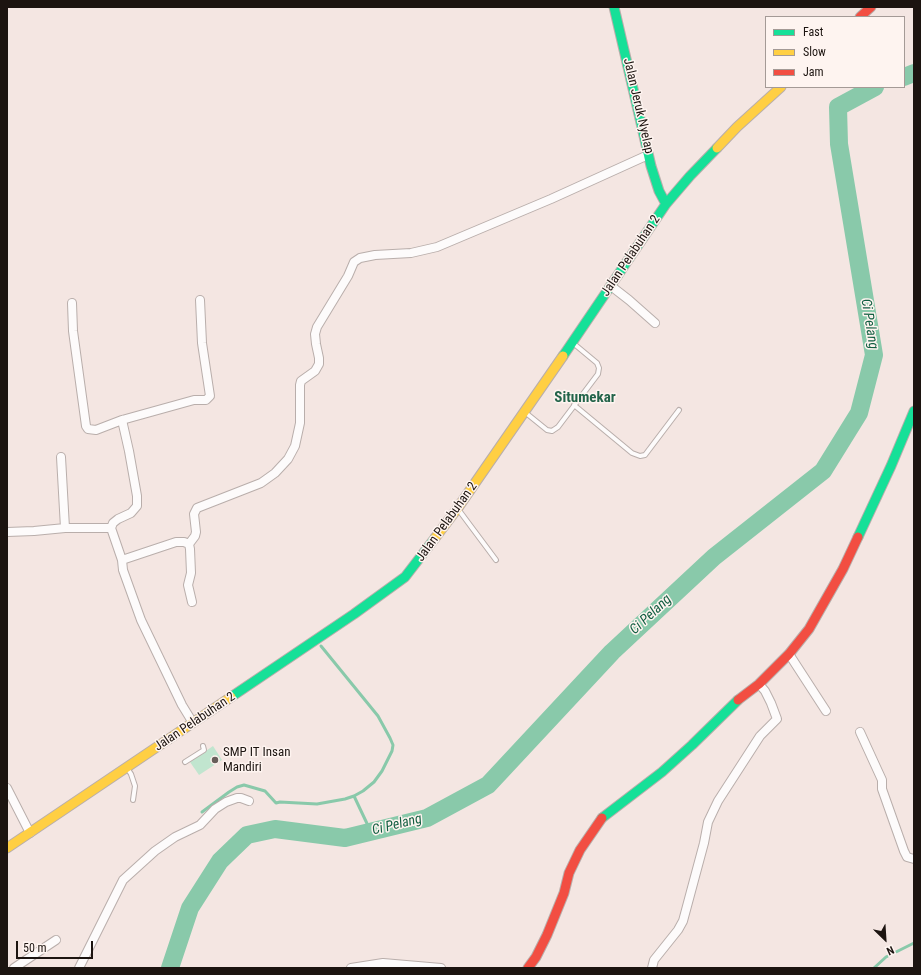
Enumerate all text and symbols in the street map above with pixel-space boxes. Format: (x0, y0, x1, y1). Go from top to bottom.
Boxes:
legend (765, 16, 905, 88)
text: Fast (803, 25, 823, 39)
text: Slow (803, 45, 826, 59)
street label: Jalan Jeruk Nyelap (619, 57, 657, 155)
text: Jam (803, 65, 824, 79)
street label: Jalan Pelabuhan 2 (598, 213, 664, 299)
water label: Ci Pelang (857, 298, 881, 350)
district label: Situmekar (554, 389, 616, 407)
street label: Jalan Pelabuhan 2 (413, 479, 481, 565)
water label: Ci Pelang (627, 592, 675, 638)
street label: Jalan Pelabuhan 2 (152, 689, 238, 755)
place label: SMP IT Insan Mandiri (223, 745, 291, 776)
marker: SMP IT Insan Mandiri (210, 755, 220, 765)
water label: Ci Pelang (370, 811, 424, 839)
north arrow (865, 919, 905, 959)
scale bar (18, 933, 95, 959)
text: 50 m (23, 941, 47, 955)
text: N (884, 943, 896, 958)

